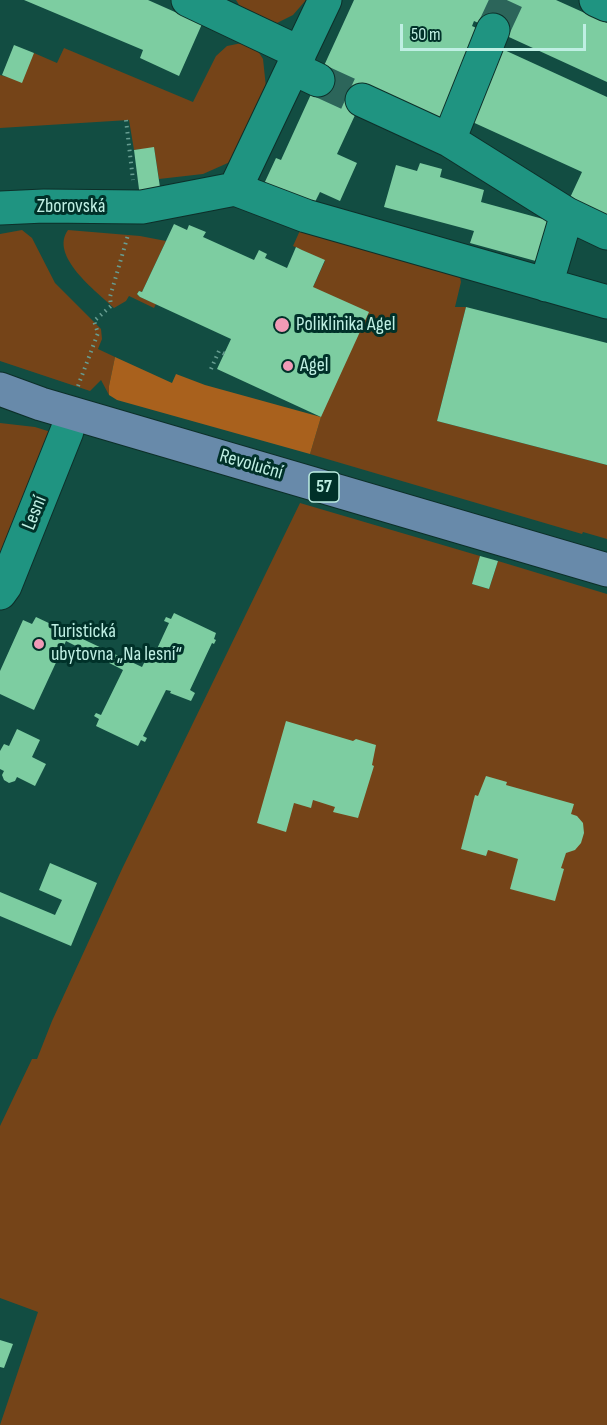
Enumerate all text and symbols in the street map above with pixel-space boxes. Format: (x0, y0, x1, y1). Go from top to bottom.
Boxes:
scale bar (403, 12, 589, 50)
text: 50 m (411, 24, 441, 45)
street label: Zborovská (37, 195, 105, 219)
place label: Poliklinika Agel (296, 313, 395, 337)
marker: Poliklinika Agel (273, 316, 291, 334)
place label: Agel (300, 354, 328, 378)
marker: Agel (281, 359, 295, 373)
street label: Revoluční (216, 445, 286, 485)
road number: 57 (309, 472, 339, 502)
street label: Lesní (17, 492, 53, 534)
place label: Turistická ubytovna „Na lesní“ (51, 620, 182, 667)
marker: Turistická ubytovna „Na lesní“ (32, 637, 46, 651)

